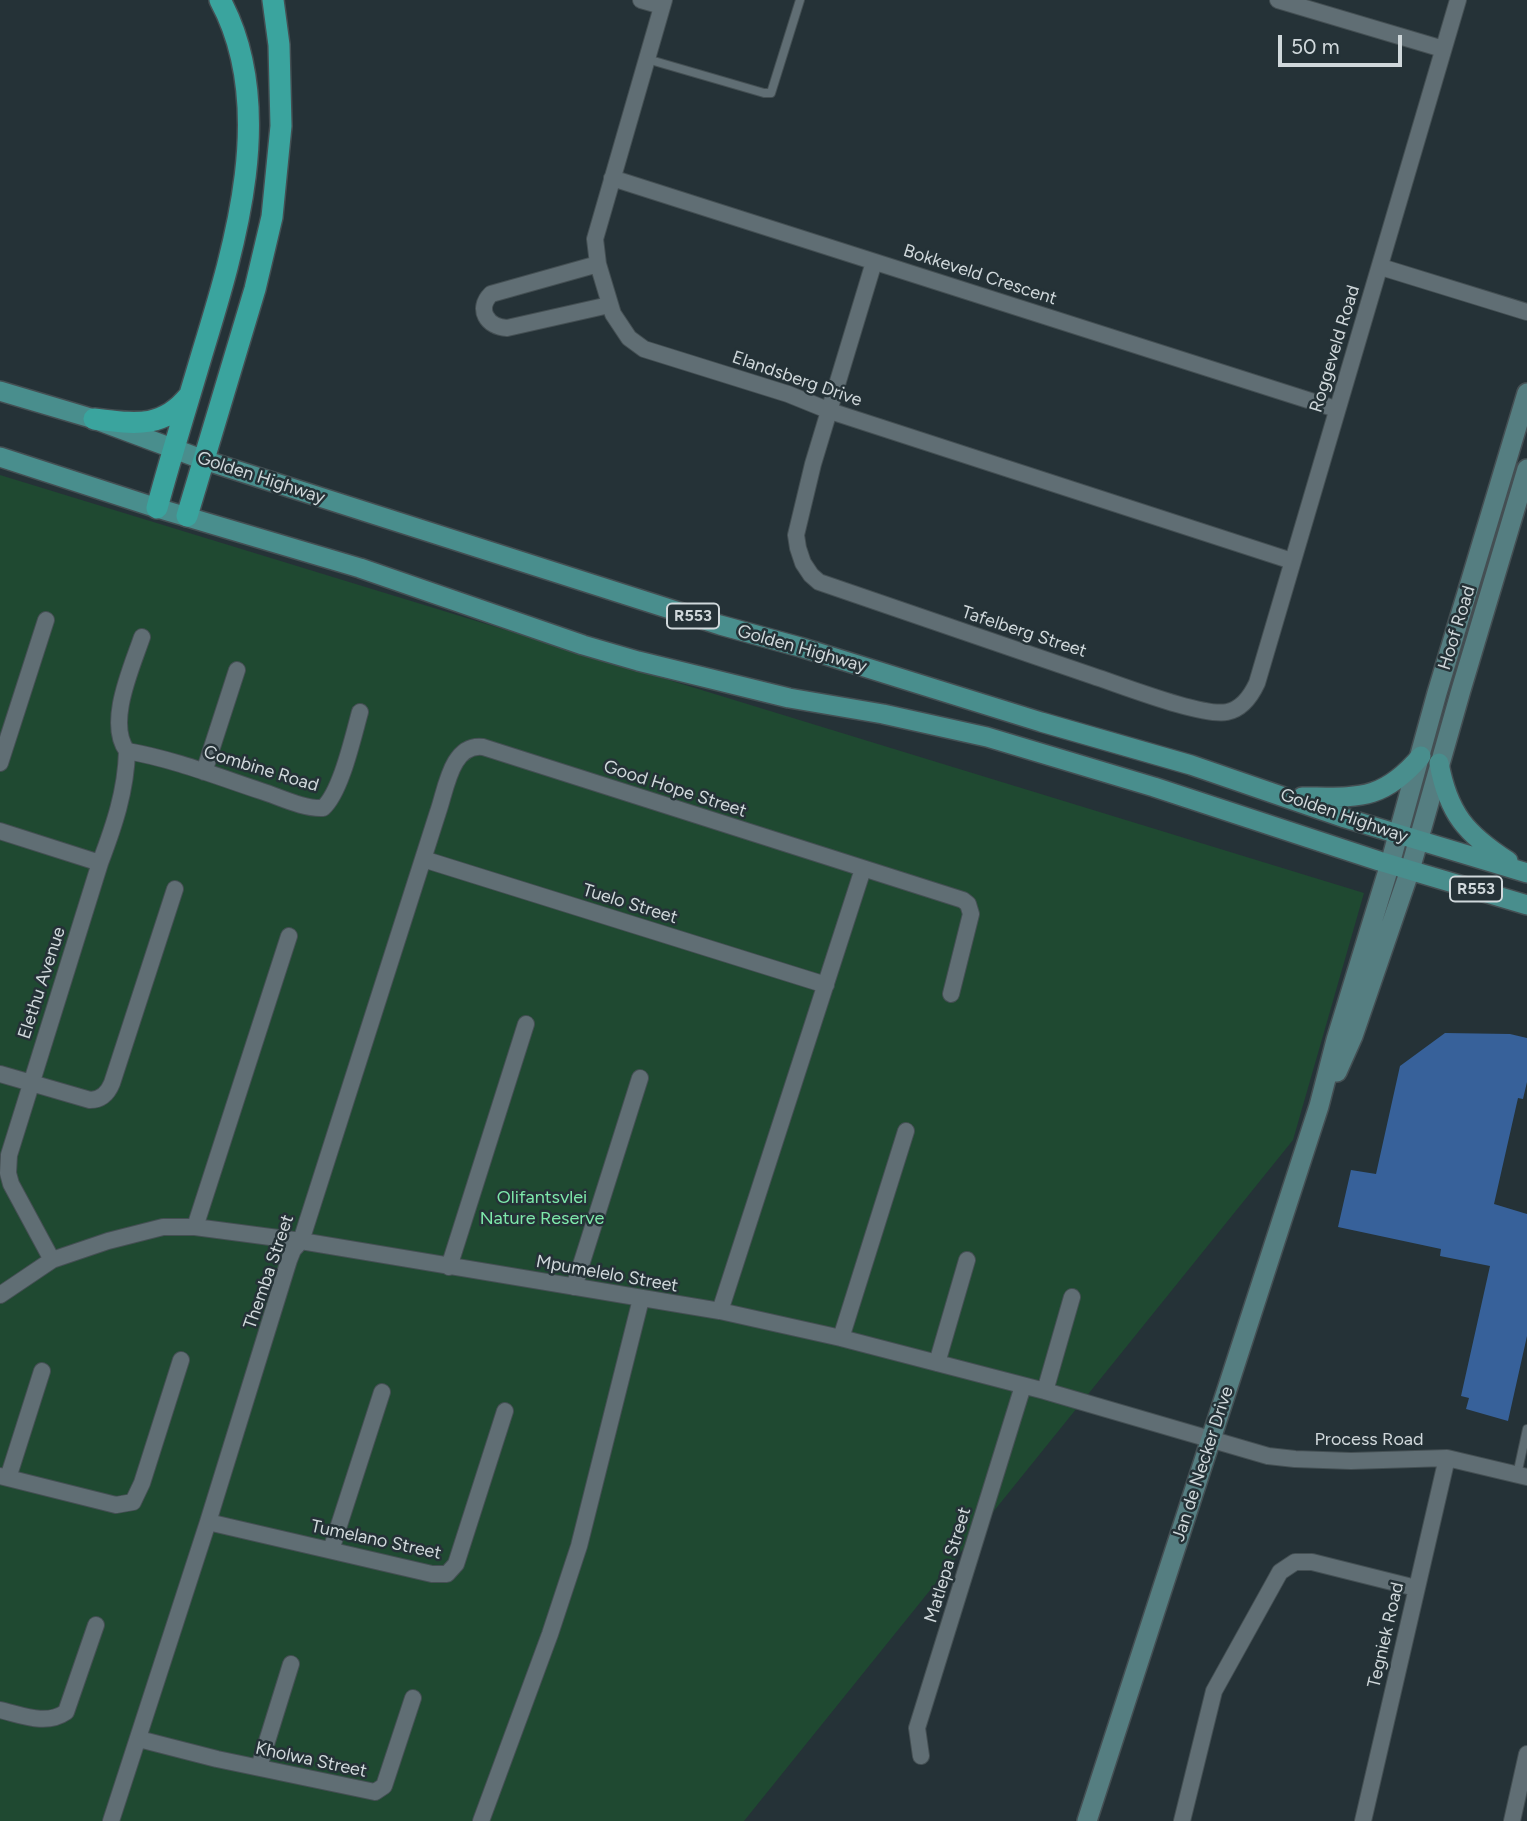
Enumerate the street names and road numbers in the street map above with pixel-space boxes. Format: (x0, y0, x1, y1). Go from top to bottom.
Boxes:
street label: Bokkeveld Crescent (901, 240, 1059, 310)
street label: Roggeveld Road (1305, 283, 1365, 415)
street label: Elandsberg Drive (729, 347, 865, 411)
street label: Golden Highway (194, 447, 328, 509)
street label: Hoof Road (1434, 583, 1480, 673)
street label: Tafelberg Street (959, 602, 1089, 662)
road number: R553 (667, 604, 719, 628)
street label: Golden Highway (735, 620, 869, 678)
street label: Combine Road (201, 741, 321, 797)
street label: Good Hope Street (601, 756, 749, 822)
street label: Golden Highway (1277, 784, 1411, 848)
road number: R553 (1450, 876, 1502, 902)
street label: Tuelo Street (580, 879, 680, 929)
street label: Elethu Avenue (14, 924, 70, 1042)
street label: Themba Street (239, 1212, 299, 1332)
street label: Mpumelelo Street (534, 1251, 680, 1297)
street label: Jan de Necker Drive (1168, 1384, 1238, 1544)
street label: Process Road (1314, 1429, 1424, 1451)
street label: Matlepa Street (920, 1505, 976, 1625)
street label: Tumelano Street (309, 1516, 443, 1564)
street label: Tegniek Road (1363, 1580, 1409, 1690)
street label: Kholwa Street (253, 1738, 369, 1782)

